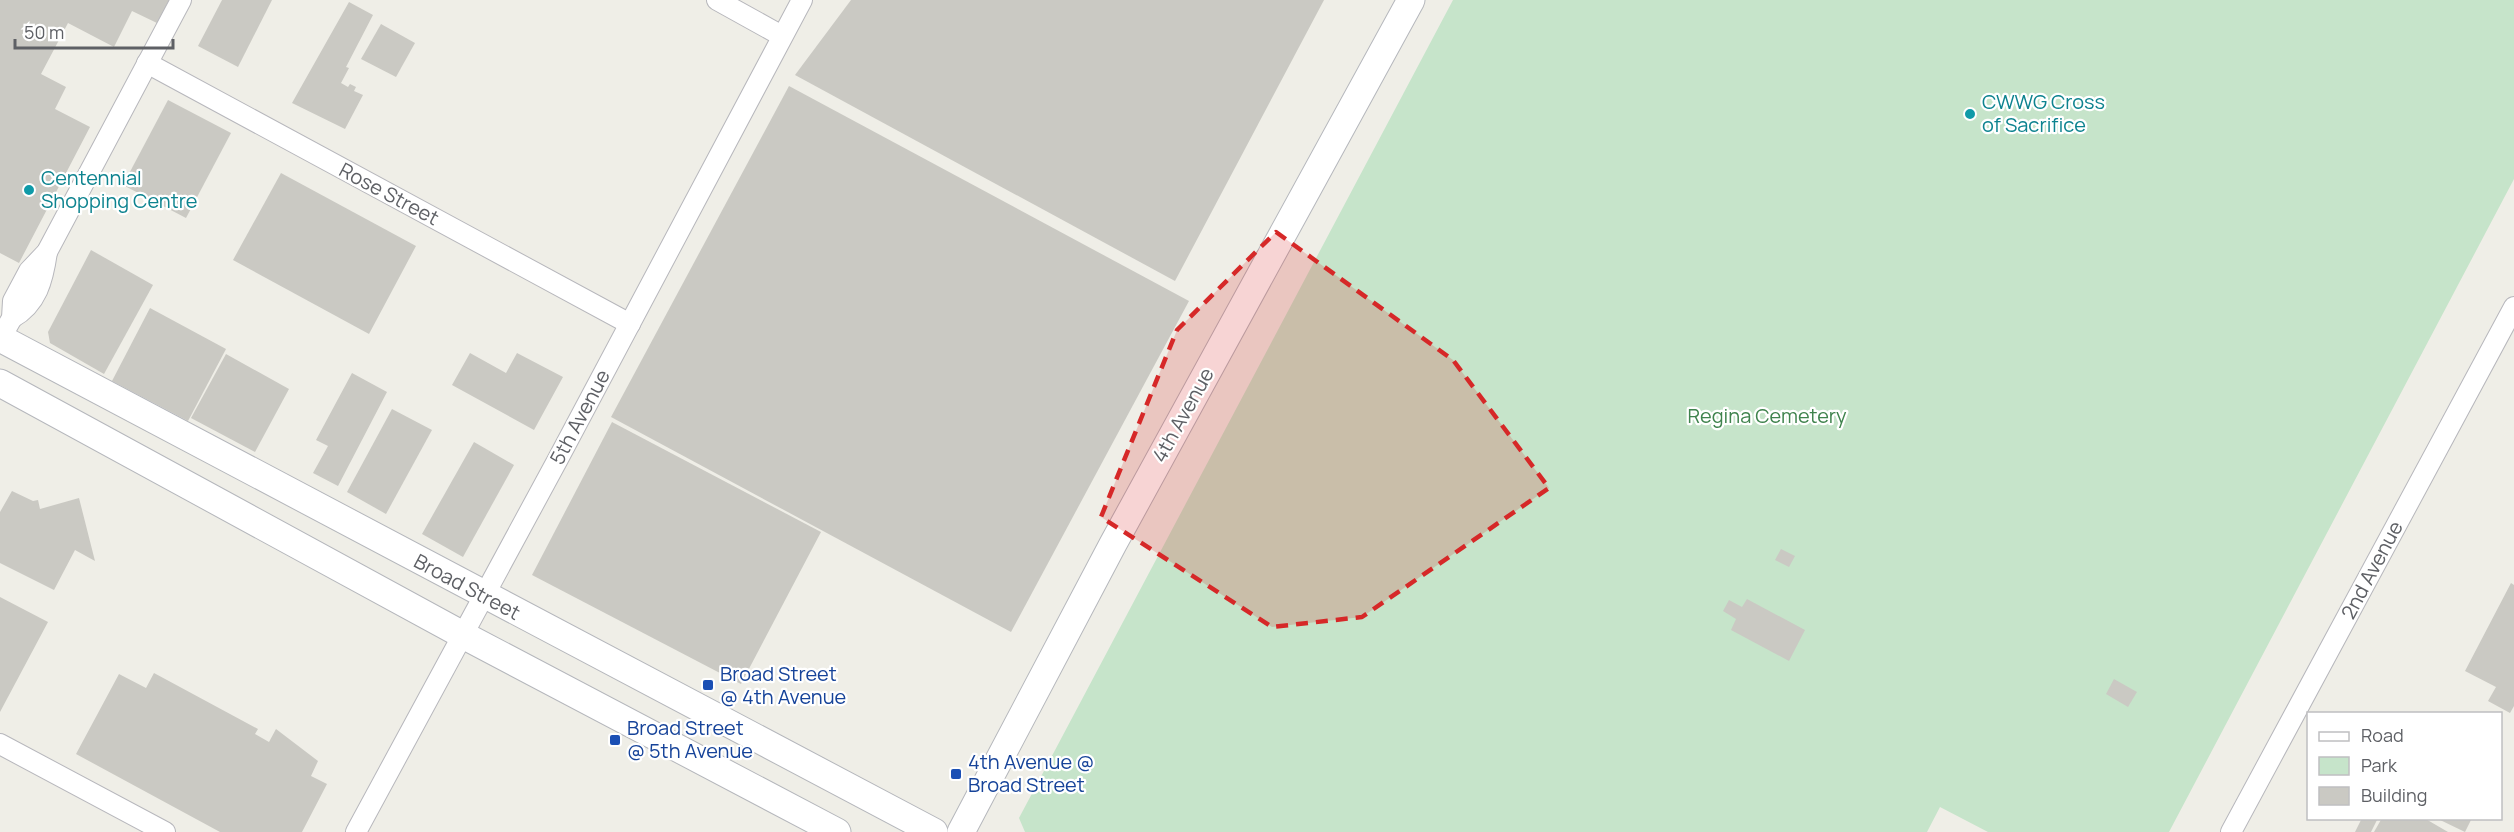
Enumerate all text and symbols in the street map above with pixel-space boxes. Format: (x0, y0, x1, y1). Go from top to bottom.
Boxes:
scale bar (15, 12, 172, 50)
text: 50 m (24, 20, 64, 44)
place label: CWWG Cross of Sacrifice (1982, 88, 2105, 138)
marker: CWWG Cross of Sacrifice (1963, 107, 1977, 121)
street label: Rose Street (335, 156, 444, 231)
place label: Centennial Shopping Centre (41, 164, 197, 214)
marker: Centennial Shopping Centre (22, 183, 36, 197)
street label: 4th Avenue (1146, 363, 1220, 467)
street label: 5th Avenue (543, 365, 616, 469)
park label: Regina Cemetery (1687, 402, 1847, 429)
street label: 2nd Avenue (2334, 516, 2409, 624)
street label: Broad Street (409, 547, 525, 626)
place label: Broad Street @ 4th Avenue (720, 660, 846, 710)
marker: Broad Street @ 4th Avenue (701, 678, 715, 692)
legend (2307, 712, 2502, 820)
place label: Broad Street @ 5th Avenue (627, 714, 753, 764)
text: Road (2361, 723, 2404, 747)
marker: Broad Street @ 5th Avenue (608, 733, 622, 747)
place label: 4th Avenue @ Broad Street (968, 748, 1094, 798)
text: Park (2361, 753, 2398, 777)
marker: 4th Avenue @ Broad Street (949, 767, 963, 781)
text: Building (2361, 783, 2427, 807)

